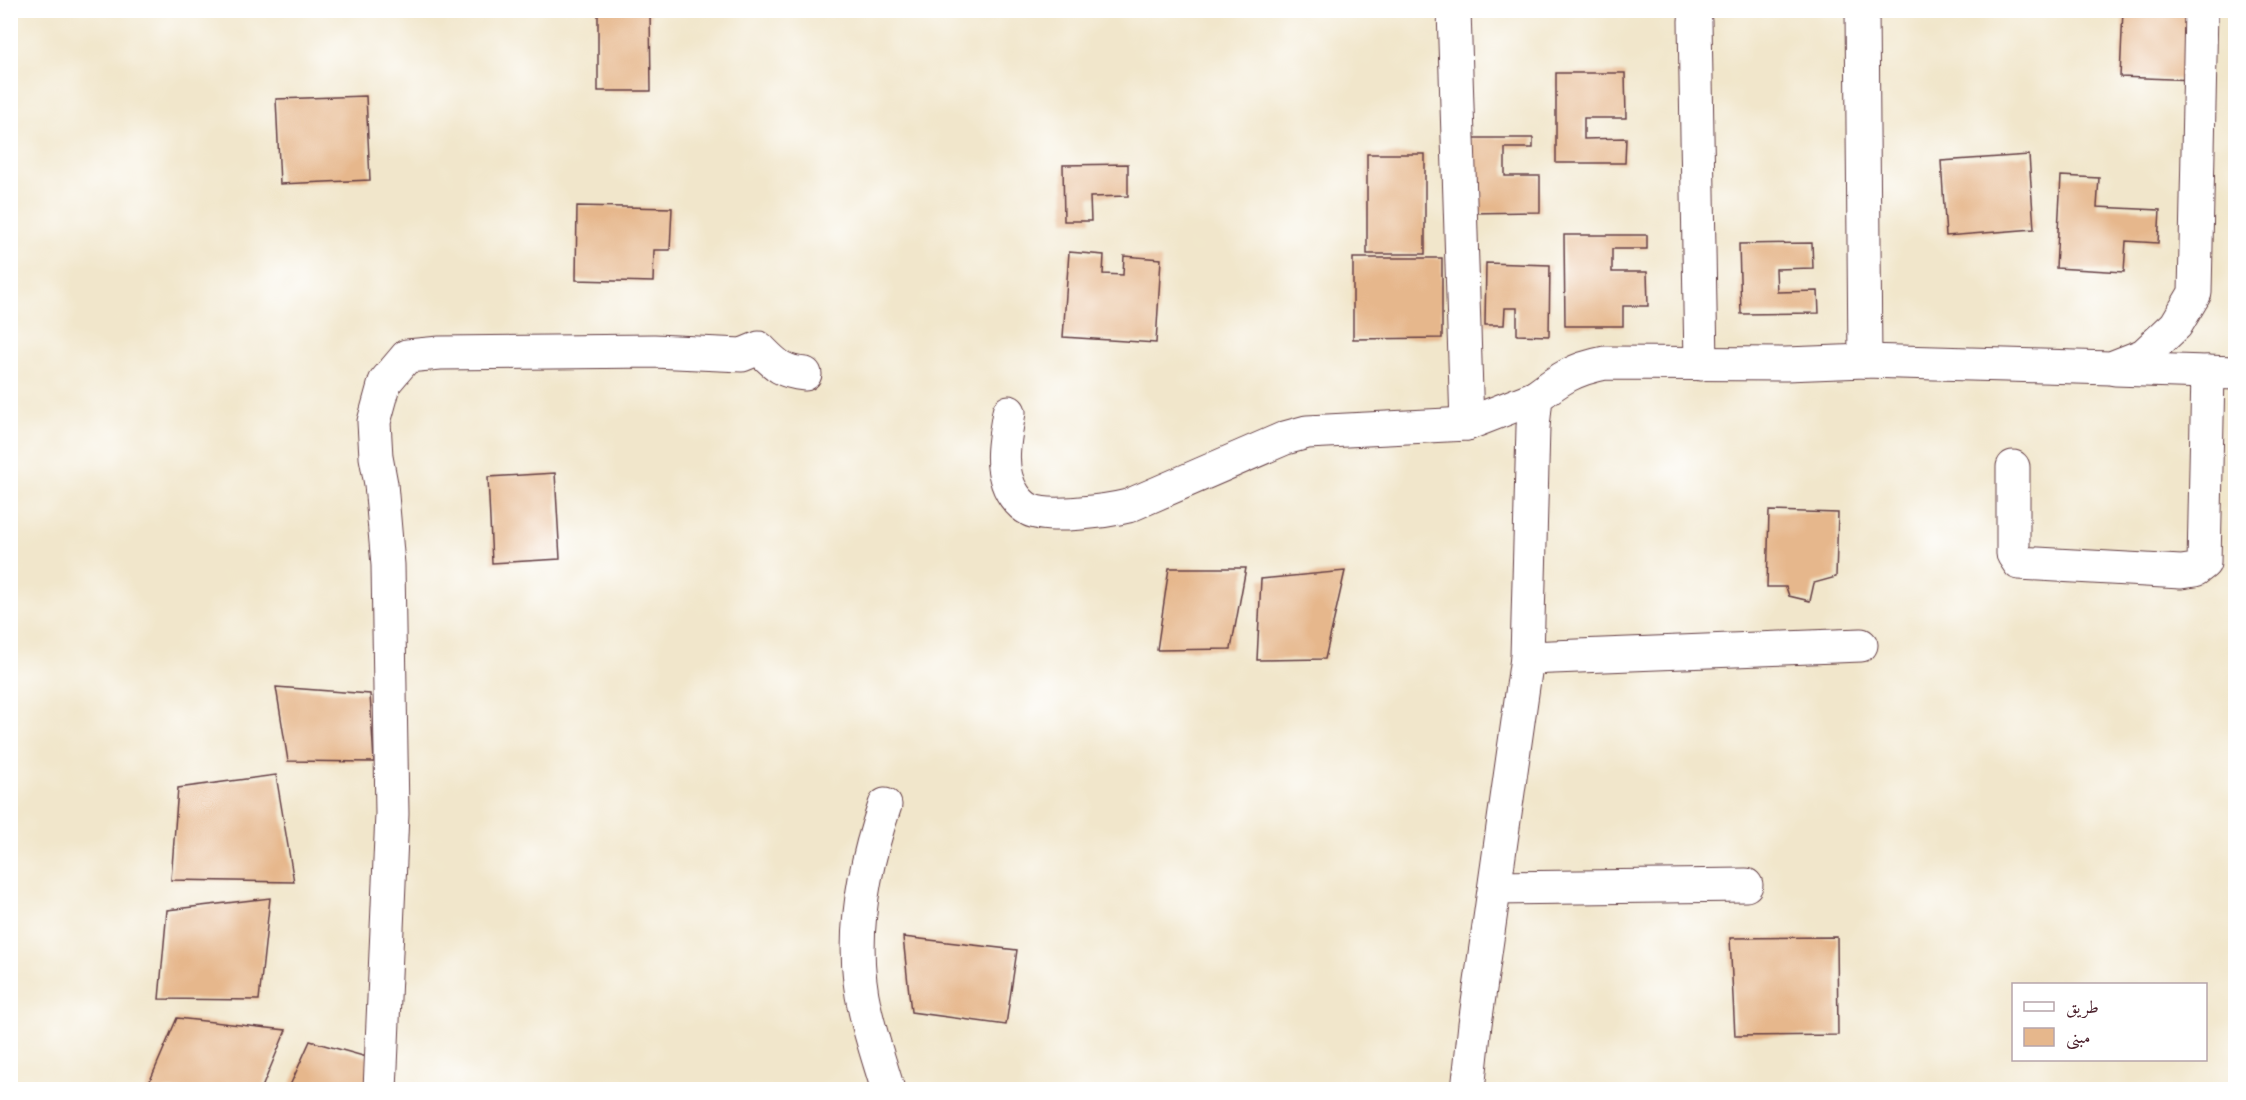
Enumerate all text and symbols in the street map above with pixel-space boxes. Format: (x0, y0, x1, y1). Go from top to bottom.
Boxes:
legend (2012, 983, 2207, 1061)
text: طريق (2066, 996, 2099, 1021)
text: مبنى (2066, 1026, 2091, 1051)

